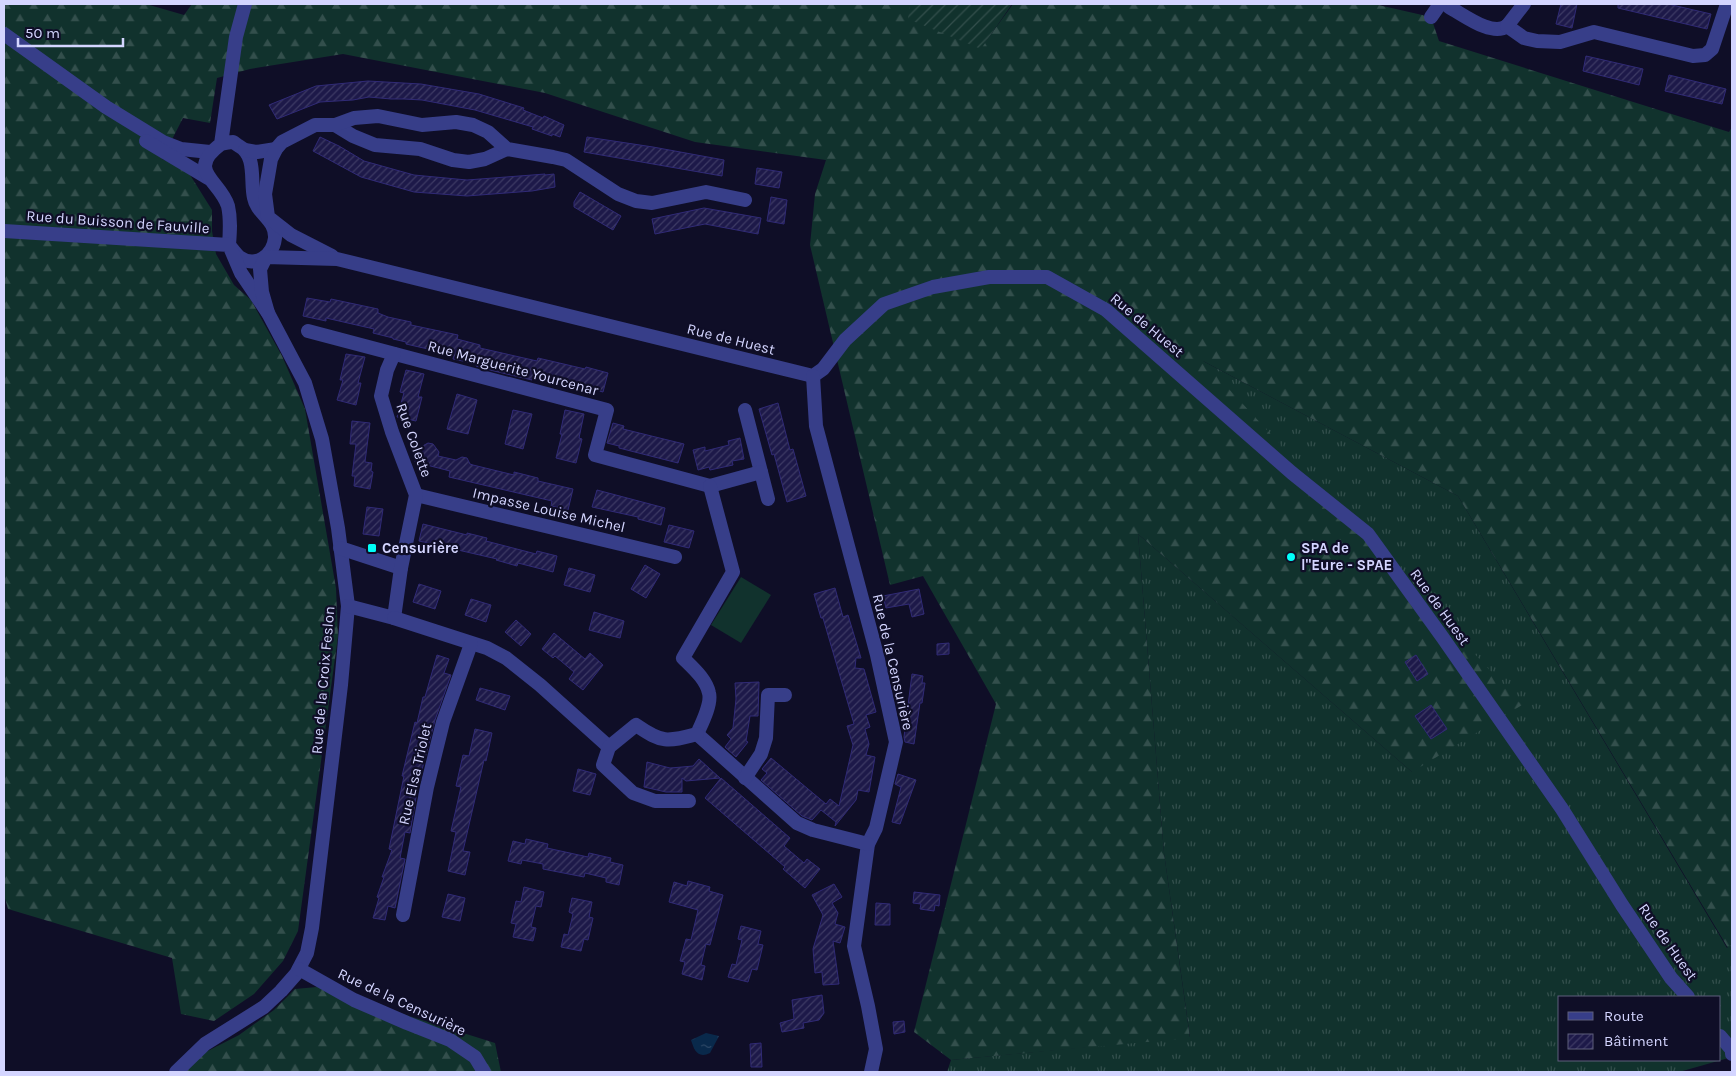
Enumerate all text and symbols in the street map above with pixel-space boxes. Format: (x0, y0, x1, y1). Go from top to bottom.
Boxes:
scale bar (18, 15, 122, 47)
text: 50 m (25, 24, 60, 42)
street label: Rue du Buisson de Fauville (26, 207, 210, 237)
street label: Rue de Huest (1107, 289, 1188, 361)
street label: Rue de Huest (685, 319, 777, 359)
street label: Rue Marguerite Yourcenar (426, 337, 601, 400)
street label: Rue Colette (392, 400, 436, 480)
street label: Impasse Louise Michel (471, 484, 627, 536)
place label: Censurière (382, 539, 459, 557)
place label: SPA de l"Eure - SPAE (1301, 539, 1392, 574)
marker: Censurière (366, 542, 378, 554)
marker: SPA de l"Eure - SPAE (1285, 551, 1297, 563)
street label: Rue de Huest (1406, 565, 1474, 649)
street label: Rue de la Censurière (869, 592, 917, 732)
street label: Rue de la Croix Feslon (308, 605, 338, 755)
street label: Rue Elsa Triolet (395, 721, 436, 827)
street label: Rue de Huest (1635, 900, 1701, 984)
street label: Rue de la Censurière (335, 964, 469, 1040)
legend (1558, 996, 1721, 1061)
text: Route (1604, 1007, 1644, 1025)
text: Bâtiment (1604, 1032, 1668, 1050)

